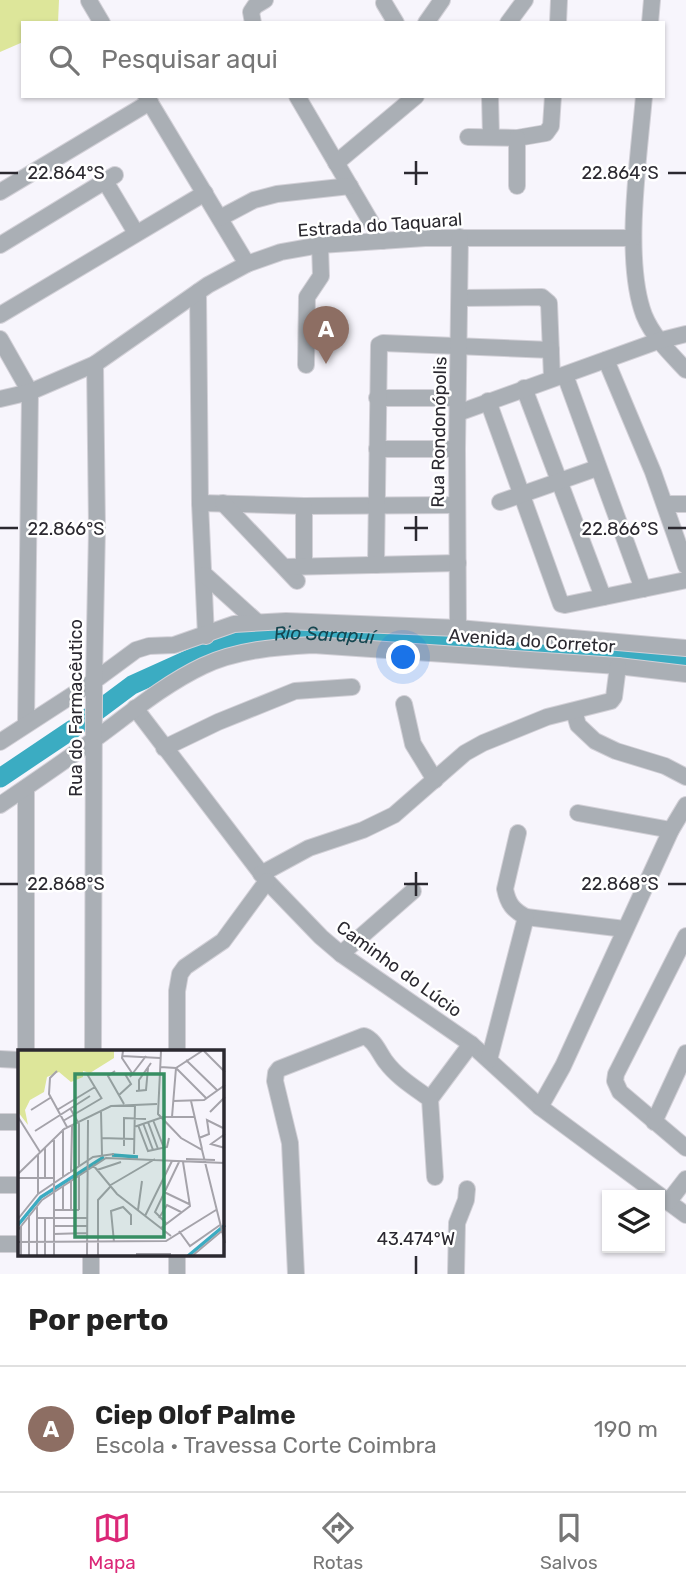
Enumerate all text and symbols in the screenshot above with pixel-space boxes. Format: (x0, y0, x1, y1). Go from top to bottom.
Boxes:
search box (21, 21, 665, 98)
icon: search (45, 41, 83, 79)
text: Pesquisar aqui (101, 44, 278, 75)
text: 22.864°S (27, 162, 105, 184)
text: 22.864°S (581, 162, 659, 184)
street label: Estrada do Taquaral (297, 208, 463, 242)
pin: A (303, 306, 349, 364)
street label: Rua Rondonópolis (427, 356, 451, 508)
text: 22.866°S (28, 518, 104, 540)
text: 22.866°S (582, 518, 658, 540)
street label: Rua do Farmacêutico (65, 619, 87, 797)
water label: Rio Sarapuí (272, 620, 378, 649)
street label: Avenida do Corretor (448, 624, 616, 658)
your location (386, 640, 420, 674)
text: 22.868°S (27, 873, 105, 895)
text: 22.868°S (581, 873, 659, 895)
street label: Caminho do Lúcio (332, 916, 466, 1022)
inset map (18, 1050, 224, 1256)
map controls (602, 1190, 665, 1253)
button: layers (602, 1190, 665, 1253)
text: 43.474°W (377, 1228, 455, 1250)
text: Por perto (28, 1302, 169, 1338)
text: Ciep Olof Palme (95, 1400, 296, 1431)
text: A (43, 1415, 59, 1443)
text: 190 m (594, 1415, 658, 1443)
text: Escola · Travessa Corte Coimbra (95, 1431, 437, 1459)
tab: Mapa (88, 1509, 136, 1574)
tab: Rotas (312, 1509, 363, 1574)
tab: Salvos (540, 1509, 598, 1574)

